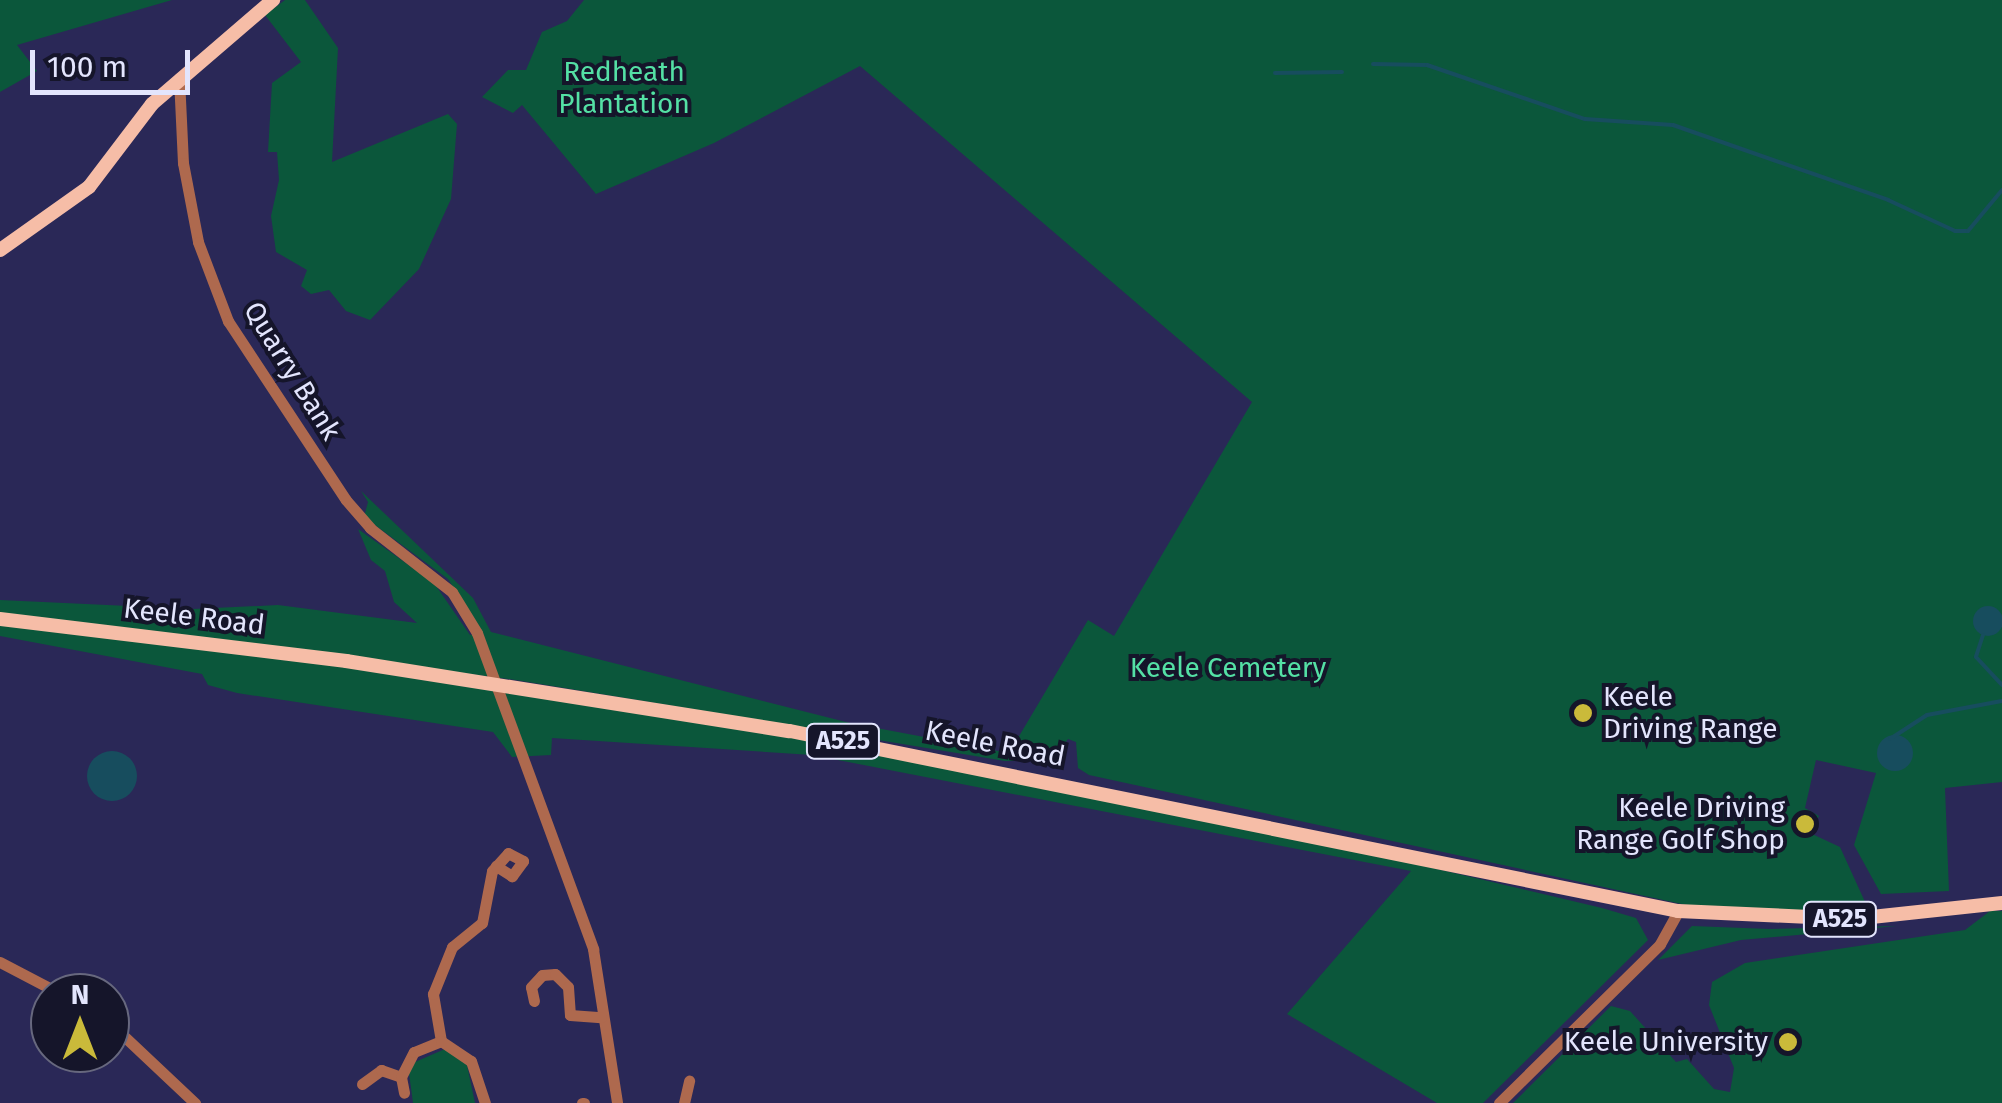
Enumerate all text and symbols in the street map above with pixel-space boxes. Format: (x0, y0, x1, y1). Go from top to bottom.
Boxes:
scale bar (35, 30, 195, 92)
text: 100 m (47, 49, 127, 85)
park label: Redheath Plantation (558, 55, 690, 121)
street label: Quarry Bank (236, 296, 348, 446)
street label: Keele Road (122, 592, 266, 642)
park label: Keele Cemetery (1130, 651, 1326, 685)
place label: Keele Driving Range (1603, 680, 1777, 746)
marker: Keele Driving Range (1572, 702, 1594, 724)
street label: Keele Road (922, 714, 1068, 774)
road number: A525 (806, 721, 880, 761)
place label: Keele Driving Range Golf Shop (1576, 791, 1785, 857)
marker: Keele Driving Range Golf Shop (1794, 813, 1816, 835)
road number: A525 (1802, 899, 1878, 939)
north arrow (30, 973, 130, 1073)
text: N (71, 978, 89, 1011)
place label: Keele University (1564, 1025, 1768, 1059)
marker: Keele University (1777, 1031, 1799, 1053)

